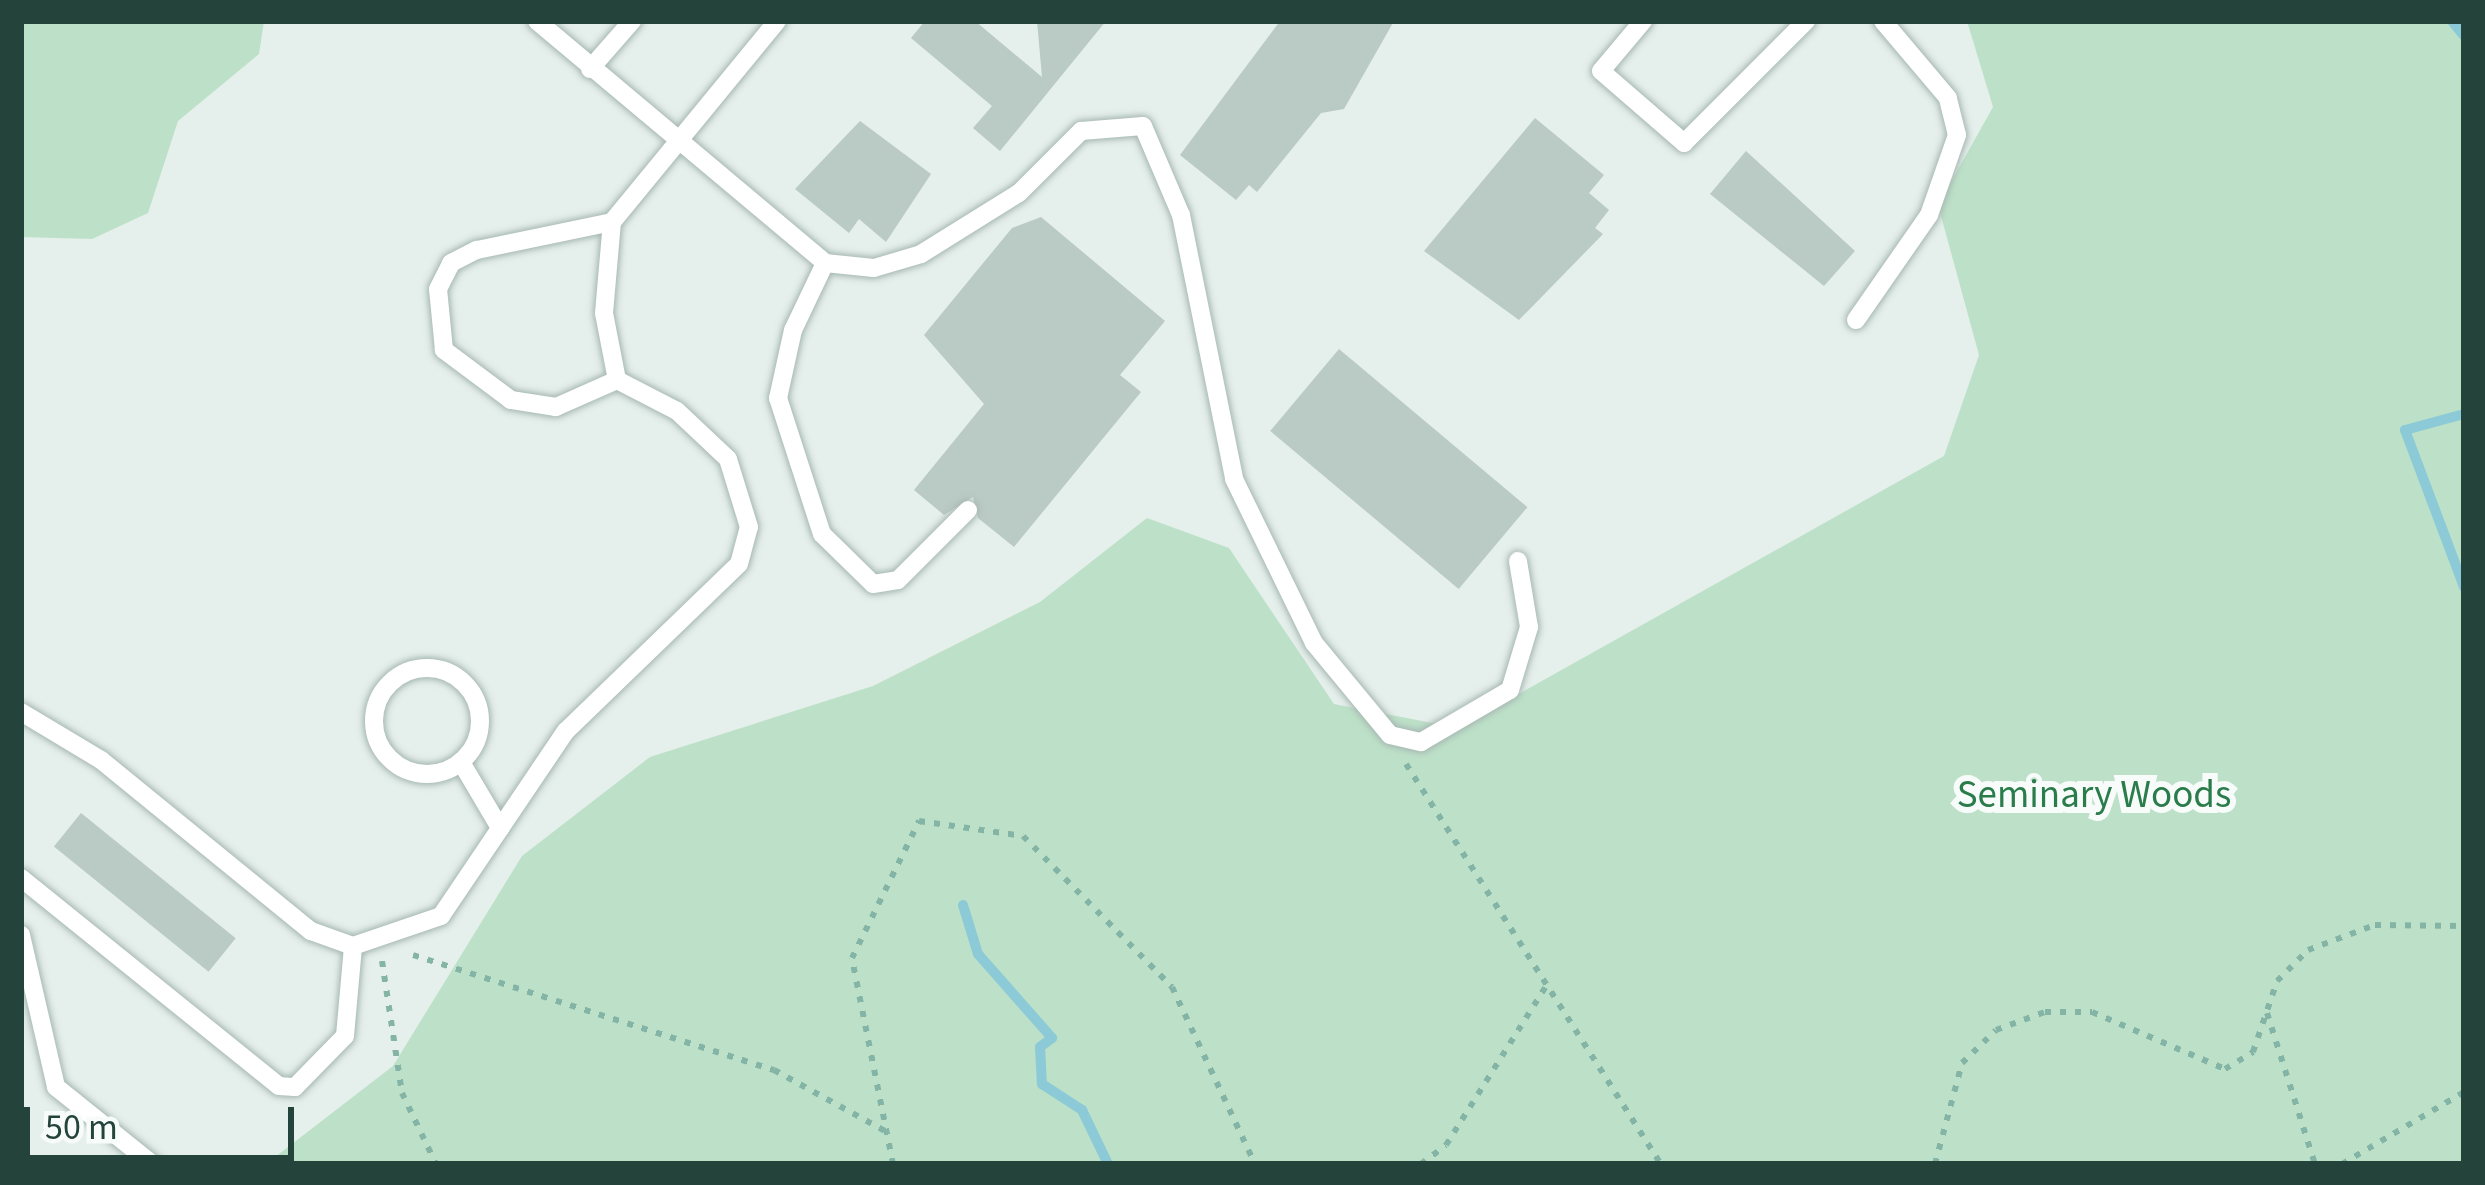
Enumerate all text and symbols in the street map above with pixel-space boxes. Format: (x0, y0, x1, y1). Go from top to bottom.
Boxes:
park label: Seminary Woods (1957, 772, 2231, 818)
scale bar (30, 1083, 300, 1157)
text: 50 m (45, 1102, 118, 1153)

